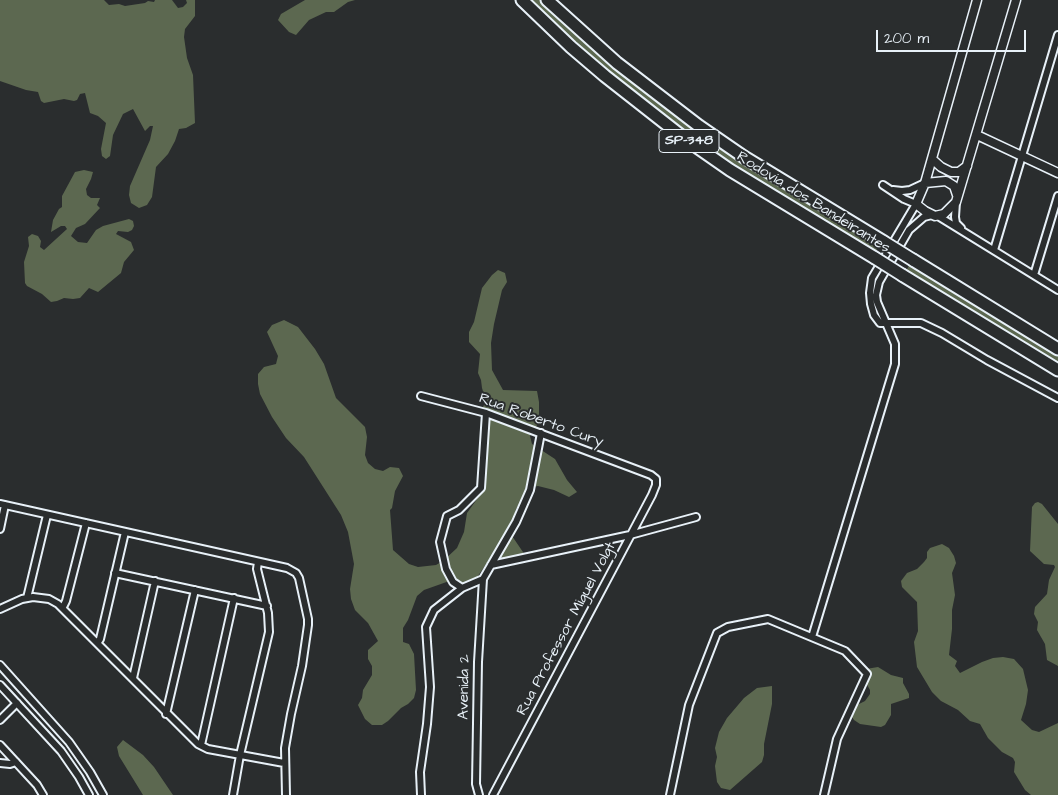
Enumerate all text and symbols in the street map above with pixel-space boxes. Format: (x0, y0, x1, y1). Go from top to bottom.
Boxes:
scale bar (878, 20, 1028, 52)
text: 200 m (884, 28, 929, 49)
road number: SP-348 (659, 130, 719, 152)
street label: Rodovia dos Bandeirantes (733, 148, 893, 258)
street label: Rua Roberto Cury (476, 390, 606, 452)
street label: Rua Professor Miguel Volgt (514, 539, 620, 719)
street label: Avenida 2 (455, 654, 475, 720)

